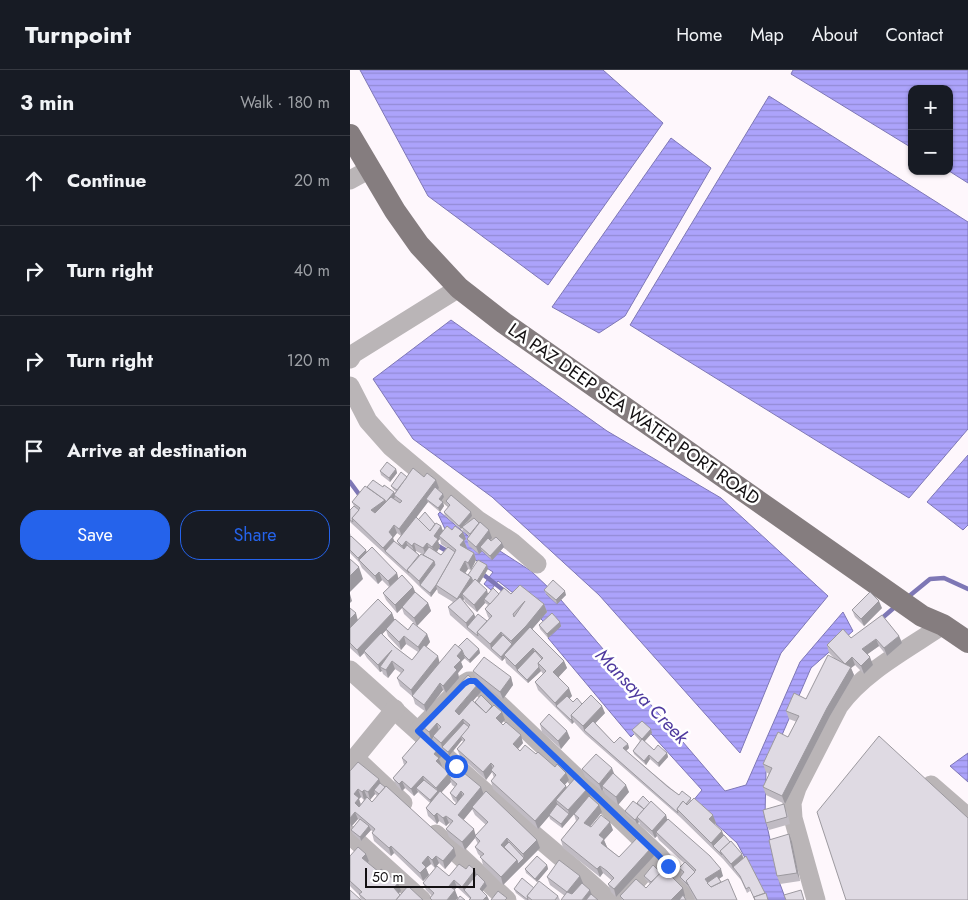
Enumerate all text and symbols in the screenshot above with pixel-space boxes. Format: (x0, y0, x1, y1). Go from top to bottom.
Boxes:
text: Turnpoint (25, 17, 131, 52)
text: Home (676, 22, 722, 48)
text: Map (750, 22, 784, 48)
text: About (812, 22, 857, 48)
text: Contact (885, 22, 943, 48)
map controls (908, 85, 953, 175)
button: + (908, 85, 953, 130)
text: 3 min (20, 88, 74, 118)
text: Walk · 180 m (240, 91, 330, 114)
button: − (908, 130, 953, 175)
icon: ahead (20, 167, 48, 195)
text: Continue (67, 167, 146, 194)
text: 20 m (294, 169, 330, 192)
icon: right (20, 257, 48, 285)
text: Turn right (67, 257, 153, 284)
text: 40 m (294, 259, 330, 282)
street label: LA PAZ DEEP SEA WATER PORT ROAD (503, 317, 765, 511)
icon: right (20, 347, 48, 375)
text: Turn right (67, 347, 153, 374)
text: 120 m (287, 349, 330, 372)
icon: arrive (20, 437, 48, 465)
text: Arrive at destination (67, 437, 247, 464)
button: Save (20, 510, 170, 560)
button: Share (180, 510, 330, 560)
water label: Mansaya Creek (590, 642, 695, 750)
route start (445, 755, 468, 778)
route end (657, 855, 680, 878)
scale bar (365, 865, 475, 888)
text: 50 m (372, 867, 403, 887)

